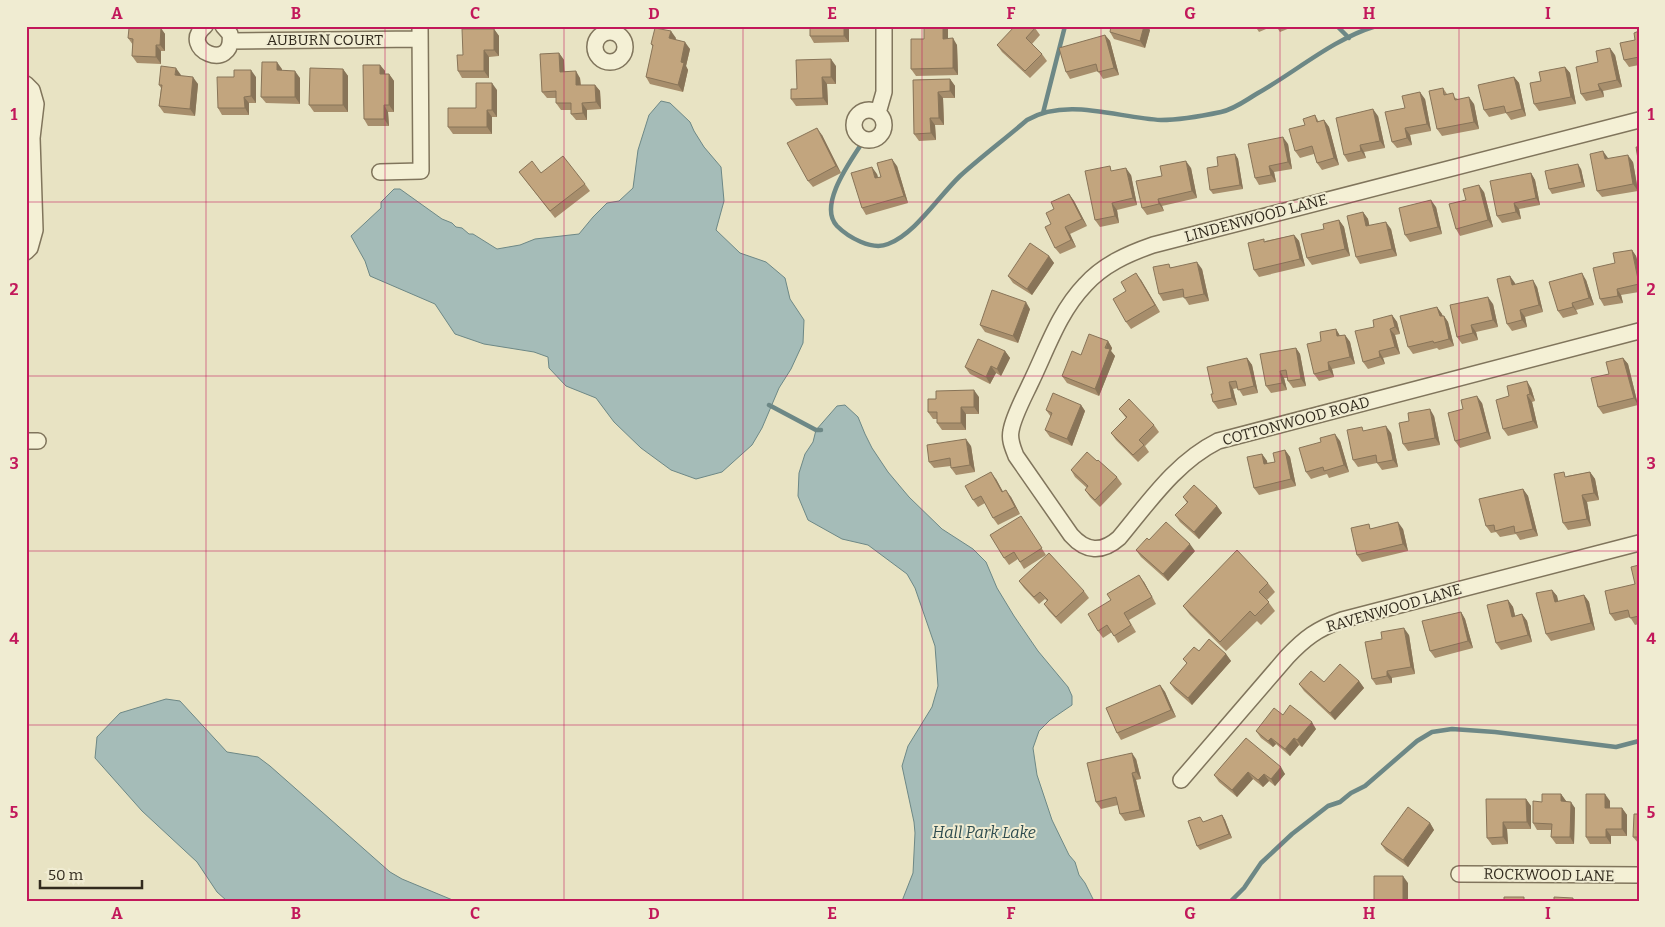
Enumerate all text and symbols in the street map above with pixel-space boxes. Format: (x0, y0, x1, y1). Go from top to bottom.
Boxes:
text: A (111, 4, 123, 23)
text: B (291, 4, 301, 23)
text: C (470, 4, 480, 23)
text: D (648, 4, 660, 23)
text: E (827, 4, 837, 23)
text: F (1007, 4, 1016, 23)
text: G (1184, 4, 1196, 23)
text: H (1363, 4, 1376, 23)
text: I (1545, 4, 1551, 23)
street label: AUBURN COURT (267, 31, 383, 49)
text: 1 (11, 105, 18, 124)
text: 1 (1648, 105, 1655, 124)
street label: LINDENWOOD LANE (1183, 190, 1329, 246)
text: 2 (9, 280, 19, 299)
text: 2 (1646, 280, 1656, 299)
street label: COTTONWOOD ROAD (1220, 393, 1372, 449)
text: 3 (9, 454, 19, 473)
text: 3 (1646, 454, 1656, 473)
street label: RAVENWOOD LANE (1324, 580, 1464, 636)
text: 4 (9, 629, 19, 648)
text: 4 (1646, 629, 1656, 648)
text: 5 (10, 803, 19, 822)
text: 5 (1647, 803, 1656, 822)
water label: Hall Park Lake (932, 823, 1036, 842)
scale bar (40, 857, 142, 889)
street label: ROCKWOOD LANE (1483, 865, 1615, 885)
text: 50 m (48, 866, 84, 884)
text: A (111, 904, 123, 923)
text: B (291, 904, 301, 923)
text: C (470, 904, 480, 923)
text: D (648, 904, 660, 923)
text: E (827, 904, 837, 923)
text: F (1007, 904, 1016, 923)
text: G (1184, 904, 1196, 923)
text: H (1363, 904, 1376, 923)
text: I (1545, 904, 1551, 923)

